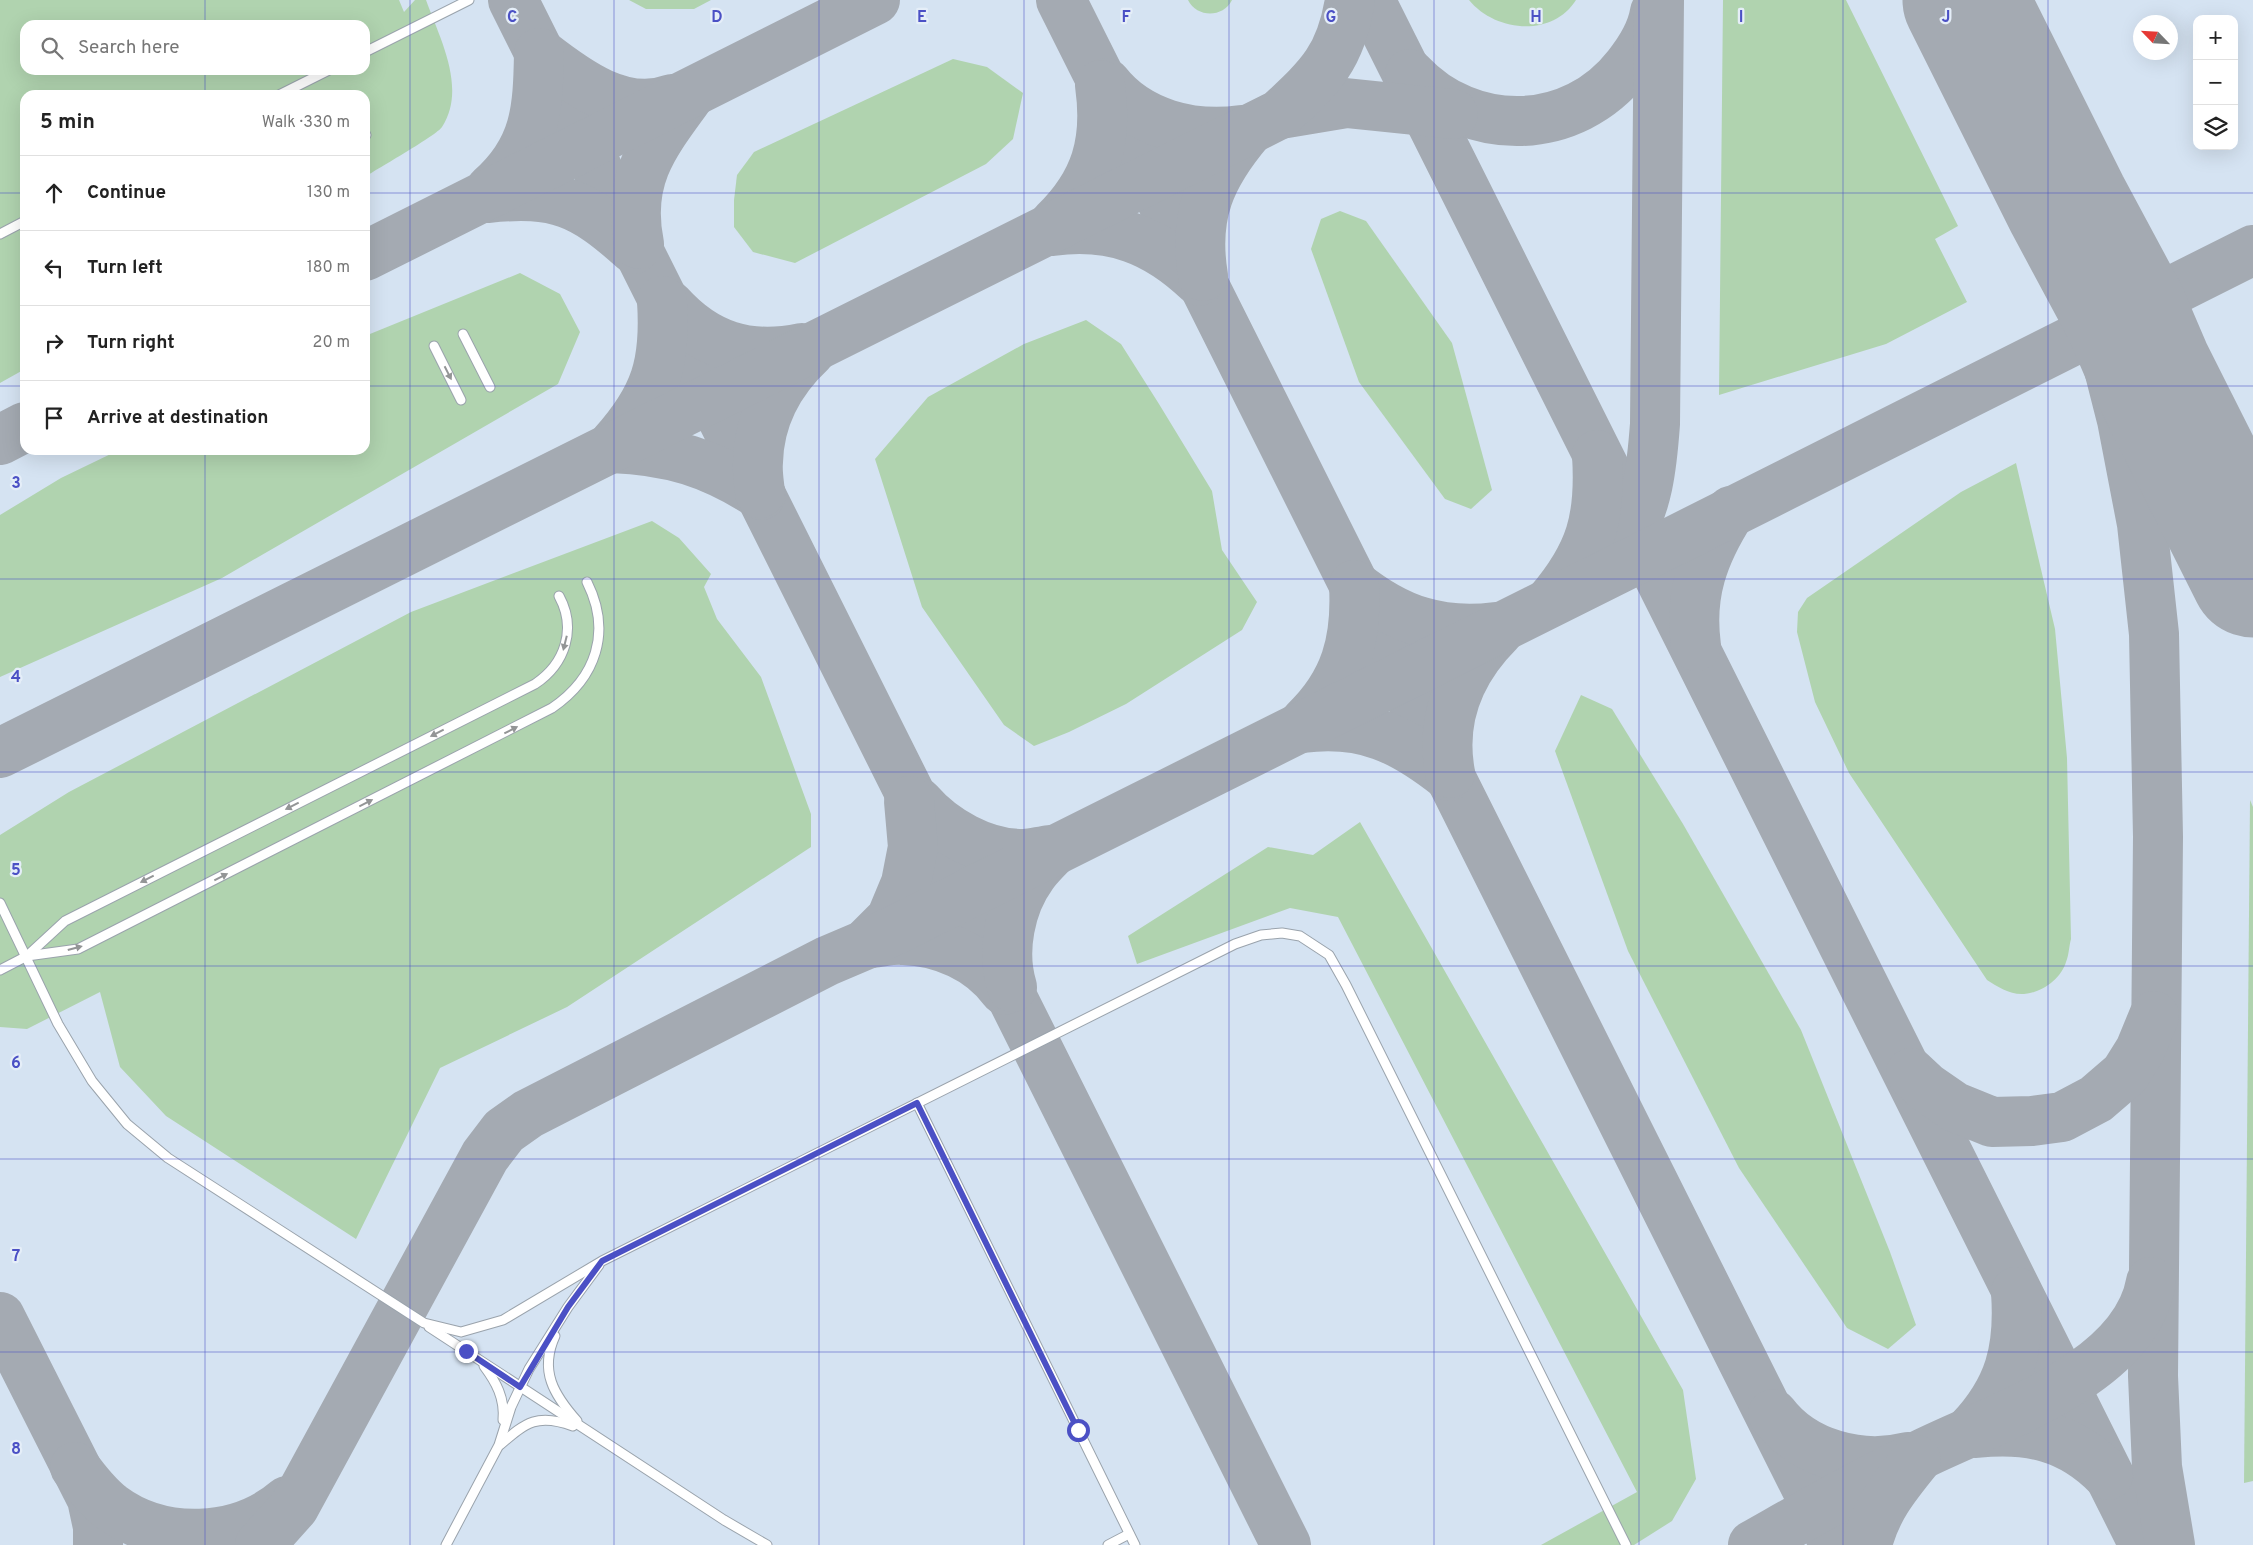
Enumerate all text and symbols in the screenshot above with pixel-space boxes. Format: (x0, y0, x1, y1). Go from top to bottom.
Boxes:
text: C (507, 8, 517, 28)
text: D (711, 8, 723, 28)
text: E (917, 8, 927, 28)
text: F (1121, 8, 1131, 28)
text: G (1326, 8, 1336, 28)
text: H (1530, 8, 1542, 28)
text: I (1739, 8, 1743, 28)
text: J (1942, 8, 1950, 28)
north arrow (2133, 15, 2178, 60)
map controls (2193, 15, 2238, 150)
button: + (2193, 15, 2238, 60)
search box (20, 20, 370, 75)
icon: search (38, 34, 66, 62)
text: Search here (78, 36, 180, 60)
button: − (2193, 60, 2238, 105)
button: layers (2193, 105, 2238, 150)
text: 5 min (40, 109, 95, 136)
text: Walk · 330 m (262, 113, 350, 133)
icon: ahead (40, 179, 68, 207)
text: Continue (87, 181, 166, 205)
text: 130 m (307, 183, 350, 203)
icon: left (40, 254, 68, 282)
text: Turn left (87, 256, 163, 280)
text: 180 m (307, 258, 350, 278)
icon: right (40, 329, 68, 357)
text: Turn right (87, 331, 175, 355)
text: 20 m (313, 333, 350, 353)
one-way arrow (444, 366, 452, 380)
icon: arrive (40, 404, 68, 432)
text: Arrive at destination (87, 406, 268, 430)
text: 3 (11, 474, 21, 494)
one-way arrow (561, 636, 569, 651)
text: 4 (11, 668, 21, 688)
one-way arrow (503, 725, 518, 734)
one-way arrow (430, 729, 444, 737)
one-way arrow (359, 799, 373, 807)
one-way arrow (285, 802, 299, 810)
text: 5 (11, 861, 21, 881)
one-way arrow (214, 872, 228, 880)
one-way arrow (140, 875, 154, 883)
one-way arrow (68, 944, 83, 952)
text: 6 (11, 1054, 21, 1074)
text: 7 (12, 1247, 20, 1267)
route end (455, 1340, 478, 1363)
route start (1067, 1419, 1090, 1442)
text: 8 (11, 1440, 21, 1460)

